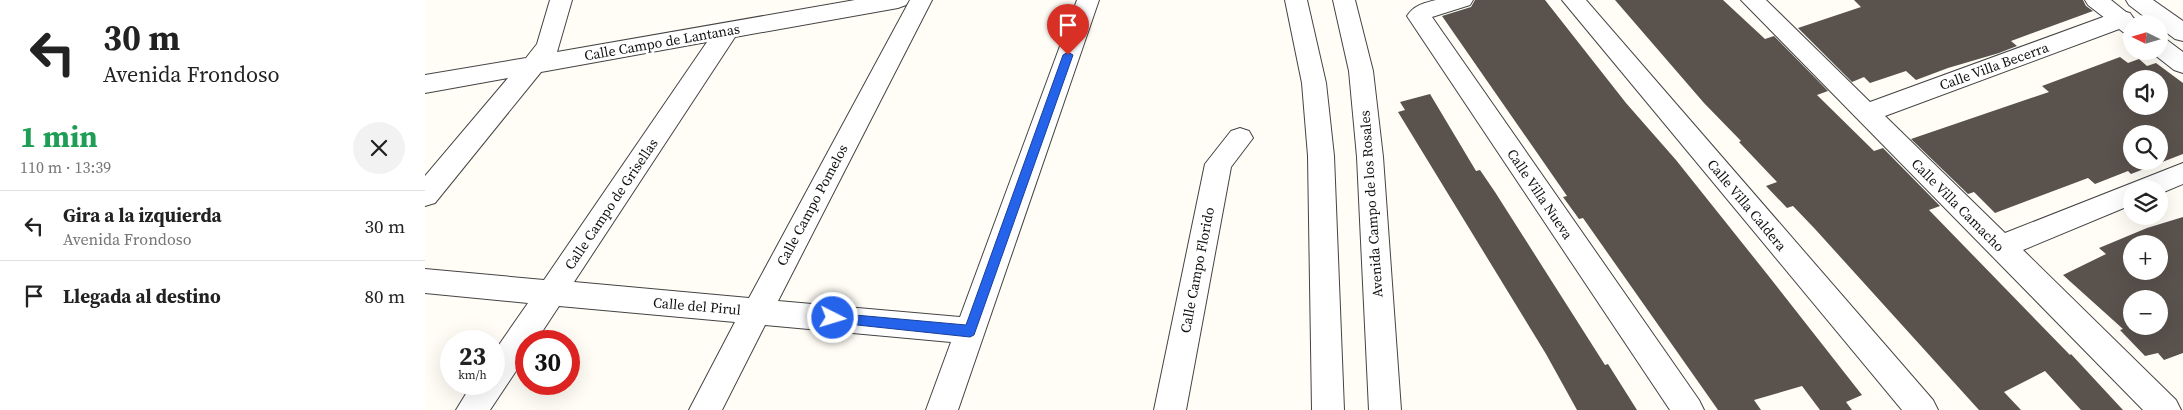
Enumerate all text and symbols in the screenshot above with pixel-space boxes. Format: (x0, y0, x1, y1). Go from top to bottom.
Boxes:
pin (1047, 4, 1089, 55)
icon: arrive (1054, 11, 1082, 39)
text: 30 m (103, 14, 180, 62)
north arrow (2123, 15, 2167, 60)
map controls (2123, 15, 2168, 335)
street label: Calle Campo de Lantanas (583, 18, 741, 66)
icon: left (20, 20, 85, 85)
street label: Calle Villa Becerra (1937, 37, 2052, 95)
text: Avenida Frondoso (103, 59, 280, 89)
button: sound (2123, 70, 2168, 115)
street label: Avenida Campo de los Rosales (1354, 110, 1388, 298)
text: 1 min (20, 116, 98, 157)
button: close (353, 122, 405, 174)
button: search (2123, 125, 2168, 170)
street label: Calle Campo de Grisellas (559, 134, 663, 274)
street label: Calle Campo Pomelos (771, 141, 853, 269)
street label: Calle Villa Nueva (1502, 145, 1578, 244)
street label: Calle Villa Camacho (1907, 154, 2009, 256)
street label: Calle Villa Caldera (1703, 155, 1792, 256)
text: 110 m · 13:39 (20, 156, 111, 178)
button: layers (2123, 180, 2168, 225)
text: Gira a la izquierda (63, 202, 222, 228)
street label: Calle Campo Florido (1175, 205, 1219, 335)
icon: left (20, 212, 48, 240)
text: 30 m (364, 213, 405, 239)
text: Avenida Frondoso (63, 228, 191, 250)
button: + (2123, 235, 2168, 280)
icon: arrive (20, 282, 48, 310)
text: Llegada al destino (63, 283, 221, 309)
text: 80 m (364, 283, 405, 309)
button: − (2123, 290, 2168, 335)
position arrow (806, 291, 858, 343)
street label: Calle del Pirul (652, 292, 742, 320)
speed limit sign: 30 (515, 330, 580, 395)
text: 23 (459, 339, 486, 373)
text: km/h (458, 367, 487, 383)

